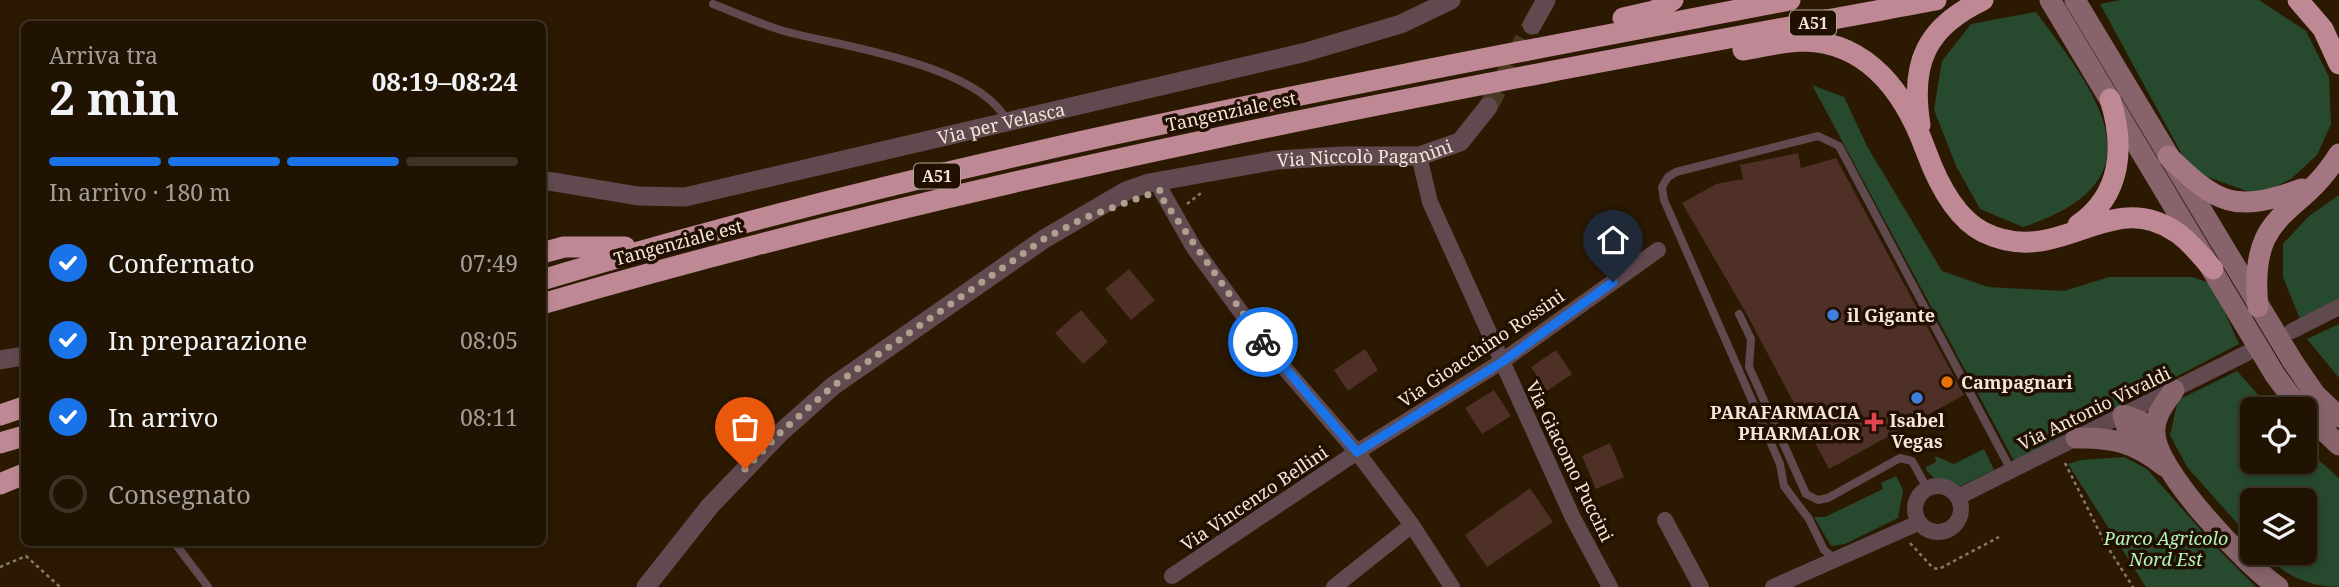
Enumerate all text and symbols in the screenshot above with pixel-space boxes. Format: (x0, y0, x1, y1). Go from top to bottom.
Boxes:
road number: A51 (1790, 10, 1836, 36)
text: Arriva tra (49, 39, 158, 71)
text: 08:19–08:24 (372, 63, 518, 99)
text: 2 min (49, 66, 179, 128)
street label: Tangenziale est (1164, 86, 1298, 136)
street label: Via per Velasca (935, 97, 1067, 150)
street label: Via Niccolò Paganini (1276, 133, 1456, 172)
road number: A51 (914, 164, 960, 188)
text: In arrivo · 180 m (49, 176, 231, 208)
pin (1583, 210, 1643, 282)
street label: Tangenziale est (611, 213, 745, 271)
icon: home (1594, 221, 1632, 259)
icon: check (49, 244, 87, 282)
text: Confermato (108, 245, 255, 281)
text: 07:49 (460, 247, 518, 279)
street label: Via Gioacchino Rossini (1393, 283, 1569, 412)
place label: il Gigante (1847, 303, 1935, 327)
courier (1228, 307, 1298, 377)
marker: il Gigante (1825, 307, 1841, 323)
icon: check (49, 321, 87, 359)
text: In preparazione (108, 322, 307, 358)
icon: bike (1244, 323, 1282, 361)
text: 08:05 (460, 324, 518, 356)
street label: Via Antonio Vivaldi (2014, 360, 2175, 455)
place label: Campagnari (1961, 370, 2073, 394)
marker: Campagnari (1939, 374, 1955, 390)
street label: Via Giacomo Puccini (1521, 377, 1619, 546)
marker: Isabel Vegas (1909, 390, 1925, 406)
pin (715, 397, 775, 469)
map controls (2240, 397, 2317, 565)
button: locate (2240, 397, 2317, 474)
icon: check (49, 398, 87, 436)
text: In arrivo (108, 399, 219, 435)
place label: PARAFARMACIA PHARMALOR (1710, 400, 1860, 445)
text: 08:11 (460, 401, 518, 433)
icon: bag (726, 408, 764, 446)
place label: Isabel Vegas (1890, 408, 1945, 453)
marker: PARAFARMACIA PHARMALOR (1866, 414, 1882, 430)
street label: Via Vincenzo Bellini (1176, 440, 1332, 556)
text: Consegnato (108, 476, 251, 512)
button: layers (2240, 488, 2317, 565)
park label: Parco Agricolo Nord Est (2103, 526, 2228, 571)

